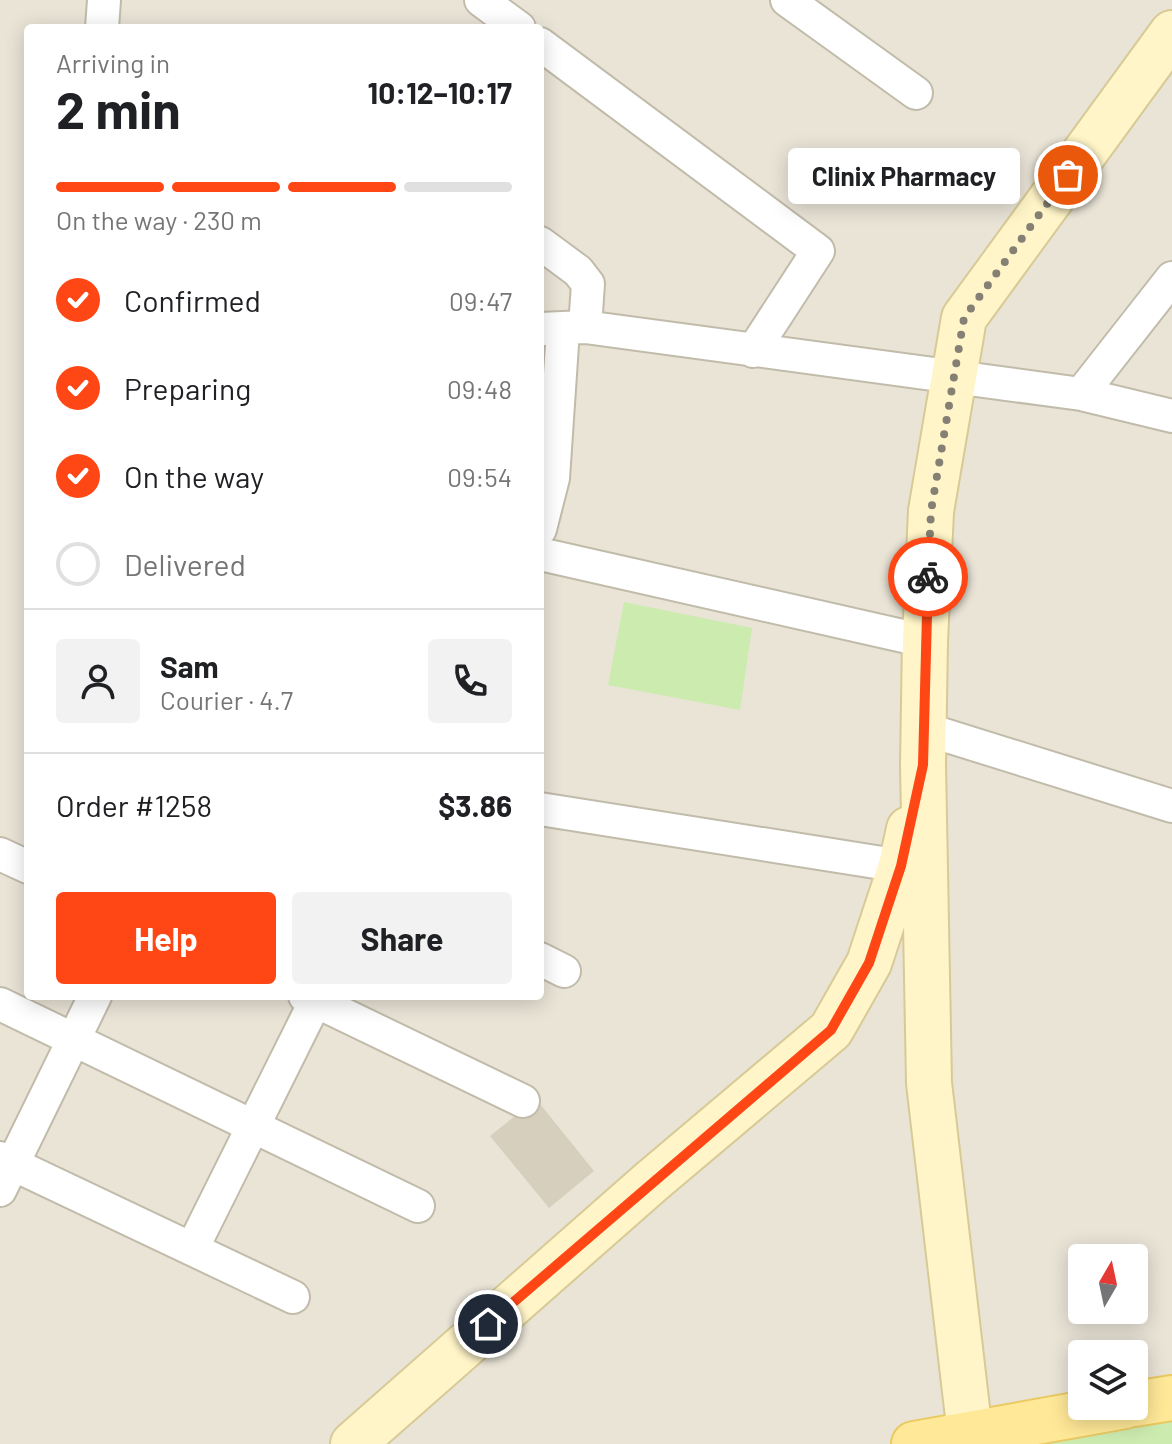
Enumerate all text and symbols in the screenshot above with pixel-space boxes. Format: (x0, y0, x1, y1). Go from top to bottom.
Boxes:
text: Arriving in (56, 47, 170, 78)
text: 10:12–10:17 (368, 74, 512, 110)
text: 2 min (56, 77, 181, 139)
pin (1034, 141, 1102, 209)
callout: Clinix Pharmacy (788, 147, 1020, 203)
icon: bag (1046, 153, 1090, 197)
text: Clinix Pharmacy (812, 160, 996, 191)
text: On the way · 230 m (56, 204, 262, 235)
icon: check (56, 278, 100, 322)
text: Confirmed (124, 282, 261, 318)
text: 09:47 (449, 285, 512, 316)
icon: check (56, 366, 100, 410)
text: Preparing (124, 370, 251, 406)
text: 09:48 (447, 373, 512, 404)
icon: check (56, 454, 100, 498)
text: On the way (124, 458, 264, 494)
text: 09:54 (447, 461, 512, 492)
courier (888, 537, 968, 617)
text: Delivered (124, 546, 246, 582)
icon: bike (906, 555, 950, 599)
button: person (56, 639, 140, 723)
button: phone (428, 639, 512, 723)
text: Sam (160, 648, 219, 684)
text: Courier · 4.7 (160, 684, 293, 715)
text: Order #1258 (56, 787, 212, 823)
text: $3.86 (438, 787, 512, 823)
button: Help (56, 892, 276, 984)
button: Share (292, 892, 512, 984)
north arrow (1068, 1244, 1148, 1324)
map controls (1068, 1244, 1148, 1420)
pin (454, 1290, 522, 1358)
icon: home (466, 1302, 510, 1346)
button: layers (1068, 1340, 1148, 1420)

